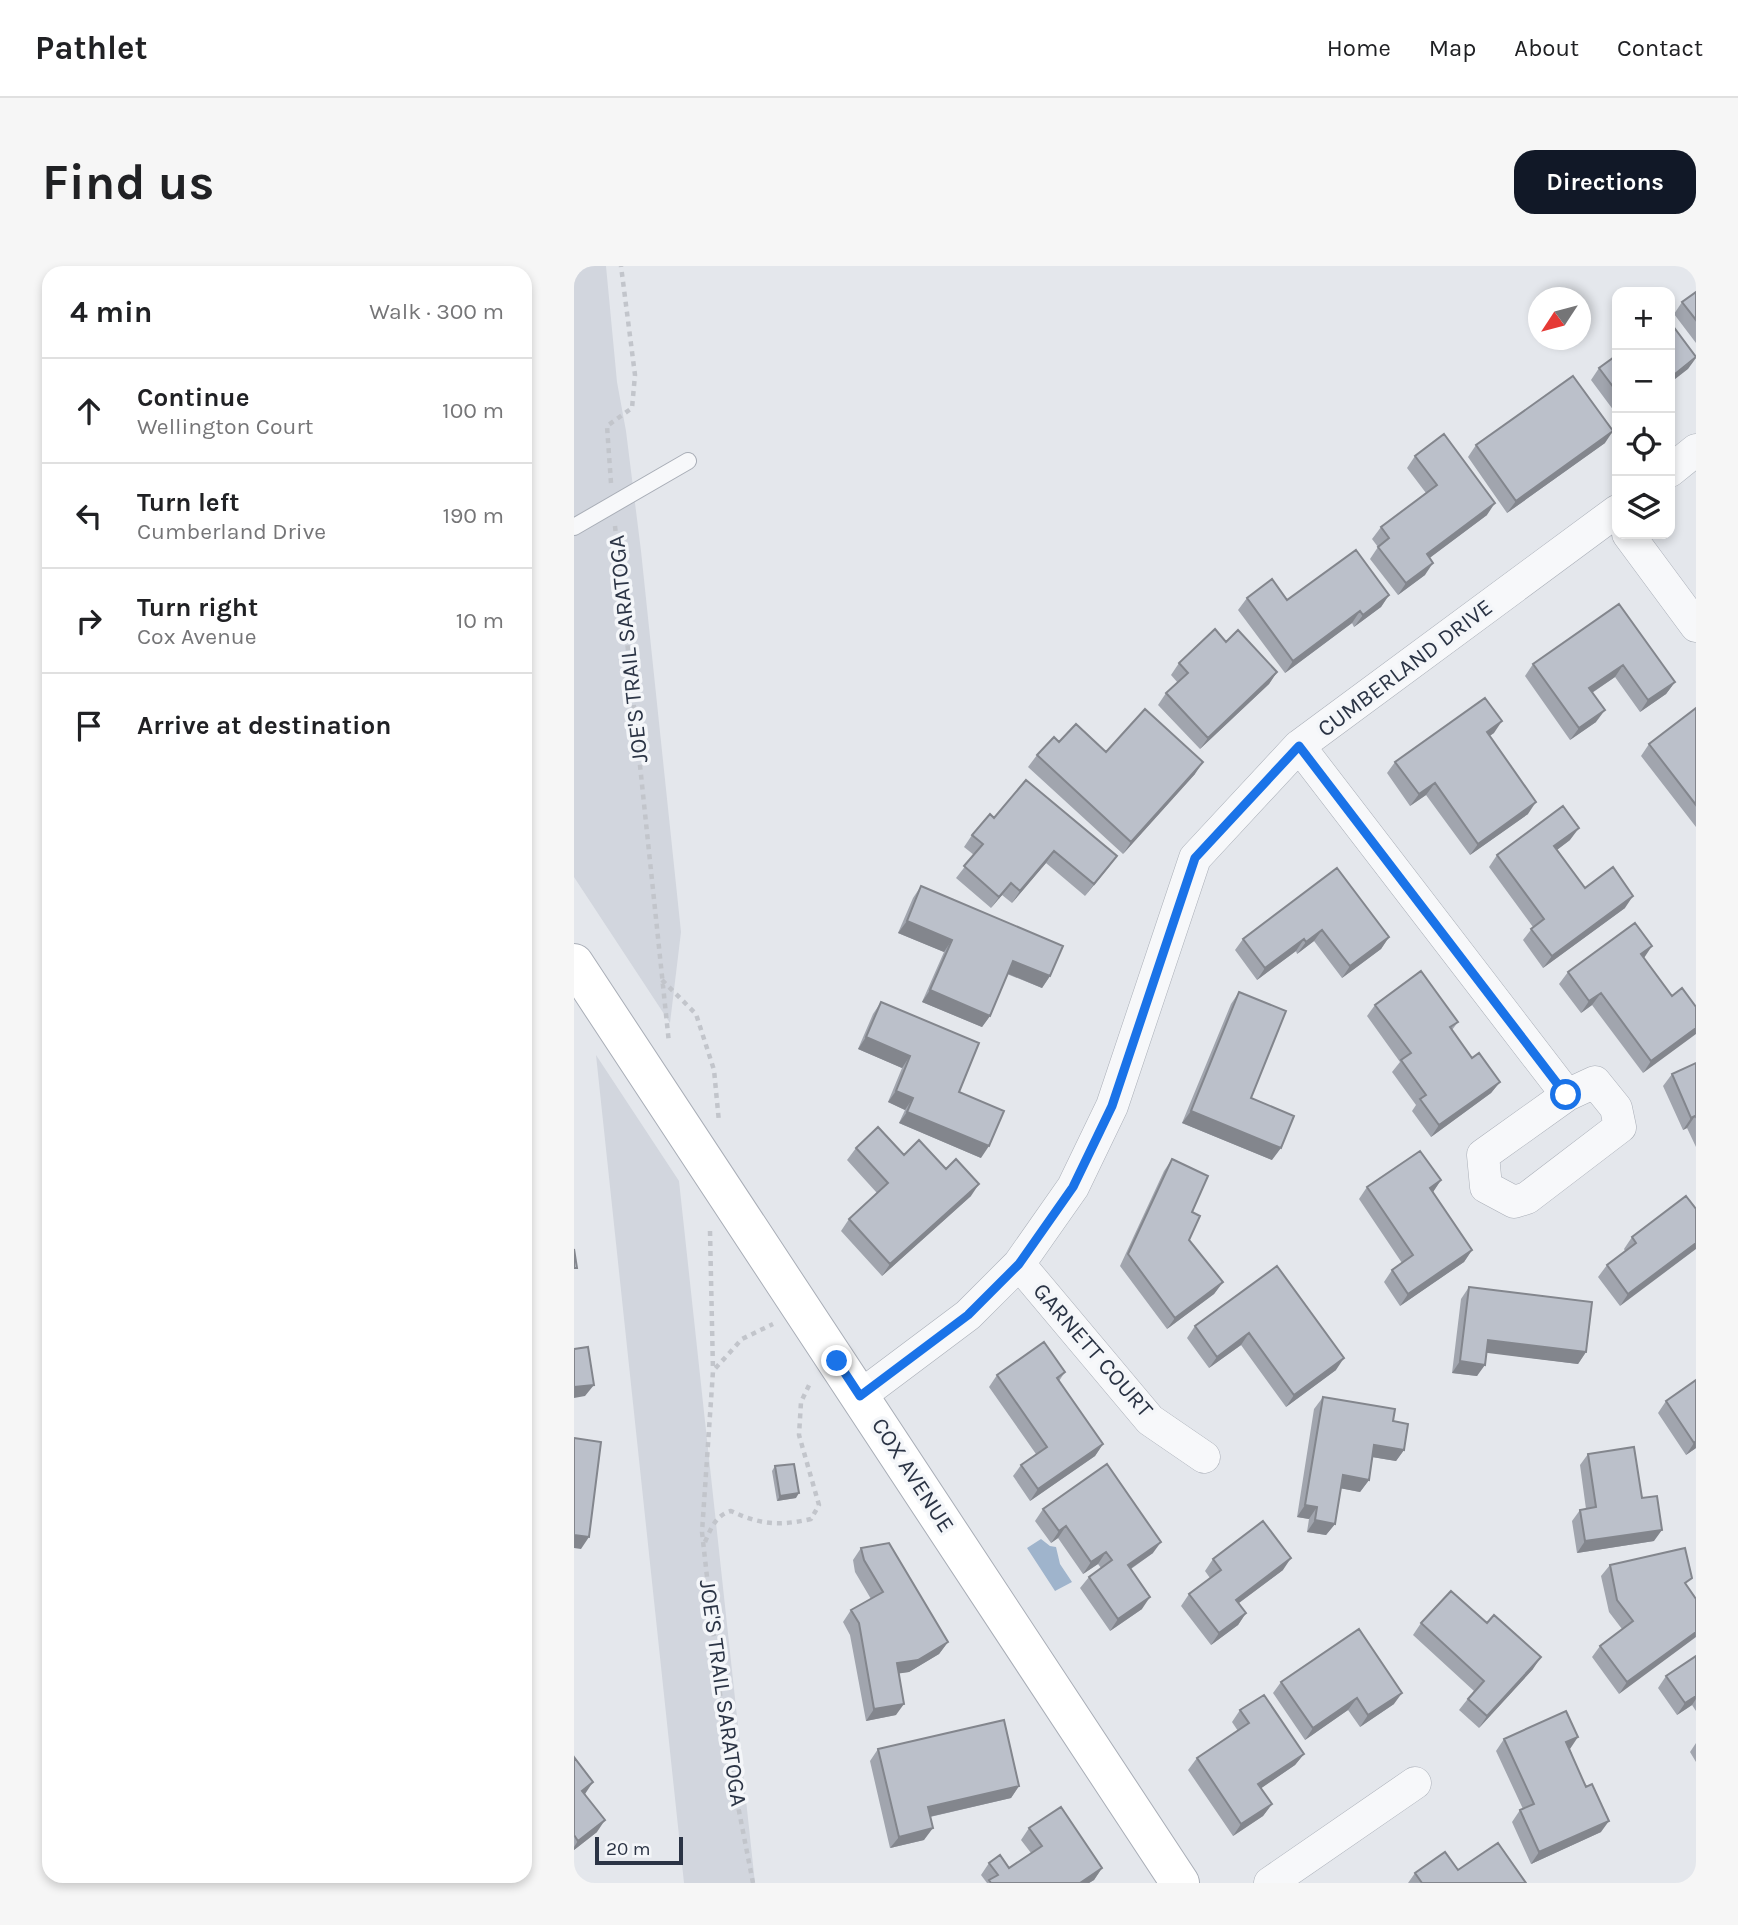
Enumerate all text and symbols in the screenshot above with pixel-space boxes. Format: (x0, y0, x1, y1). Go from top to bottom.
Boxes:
text: Pathlet (35, 29, 148, 67)
text: Home (1327, 34, 1391, 62)
text: Map (1429, 34, 1476, 62)
text: About (1514, 34, 1579, 62)
text: Contact (1617, 34, 1703, 62)
button: Directions (1514, 150, 1696, 214)
text: Find us (42, 154, 214, 211)
north arrow (1528, 287, 1591, 350)
map controls (1612, 287, 1675, 539)
button: + (1612, 287, 1675, 350)
text: 4 min (70, 294, 152, 330)
text: Walk · 300 m (369, 298, 504, 325)
button: − (1612, 350, 1675, 413)
text: Continue (137, 382, 249, 413)
icon: ahead (70, 392, 108, 430)
text: 100 m (442, 397, 504, 424)
text: Wellington Court (137, 413, 313, 440)
button: locate (1612, 413, 1675, 476)
button: layers (1612, 476, 1675, 539)
text: Turn left (137, 487, 239, 518)
icon: left (70, 497, 108, 535)
text: 190 m (442, 502, 504, 529)
text: Cumberland Drive (137, 518, 326, 545)
street label: JOE'S TRAIL SARATOGA (603, 534, 653, 764)
text: Turn right (137, 592, 258, 623)
street label: CUMBERLAND DRIVE (1312, 593, 1498, 743)
icon: right (70, 602, 108, 640)
text: 10 m (456, 607, 504, 634)
text: Cox Avenue (137, 623, 257, 650)
icon: arrive (70, 707, 108, 745)
text: Arrive at destination (137, 710, 391, 741)
route start (1550, 1079, 1581, 1110)
street label: GARNETT COURT (1027, 1277, 1159, 1423)
route end (821, 1345, 852, 1376)
street label: COX AVENUE (866, 1413, 960, 1537)
street label: JOE'S TRAIL SARATOGA (694, 1578, 752, 1808)
scale bar (595, 1834, 682, 1866)
text: 20 m (606, 1838, 651, 1860)

